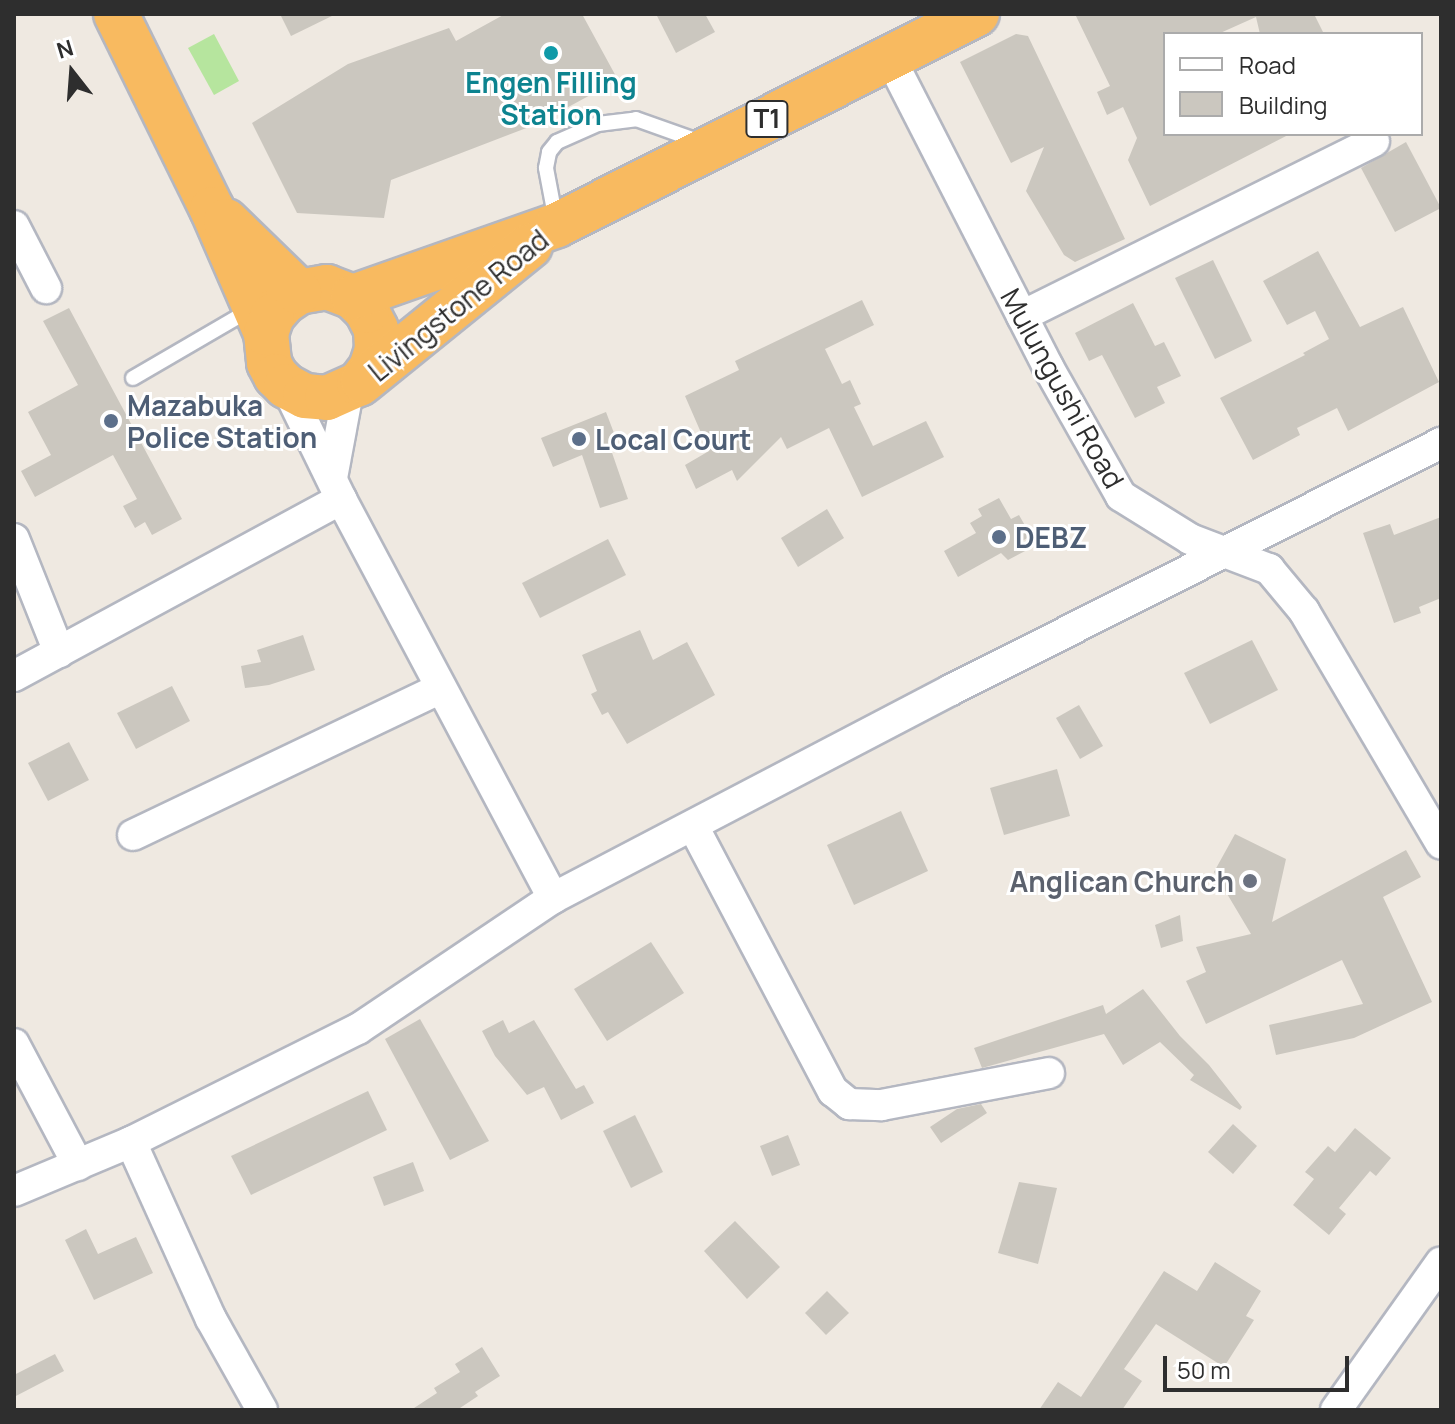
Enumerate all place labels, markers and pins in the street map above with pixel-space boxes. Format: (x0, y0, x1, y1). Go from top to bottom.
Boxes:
marker: Engen Filling Station (542, 44, 560, 62)
place label: Engen Filling Station (465, 65, 637, 131)
place label: Mazabuka Police Station (127, 388, 317, 454)
marker: Mazabuka Police Station (102, 412, 120, 430)
place label: Local Court (595, 422, 751, 456)
marker: Local Court (570, 430, 588, 448)
place label: DEBZ (1015, 520, 1087, 554)
marker: DEBZ (990, 528, 1008, 546)
place label: Anglican Church (1009, 864, 1234, 898)
marker: Anglican Church (1241, 872, 1259, 890)

